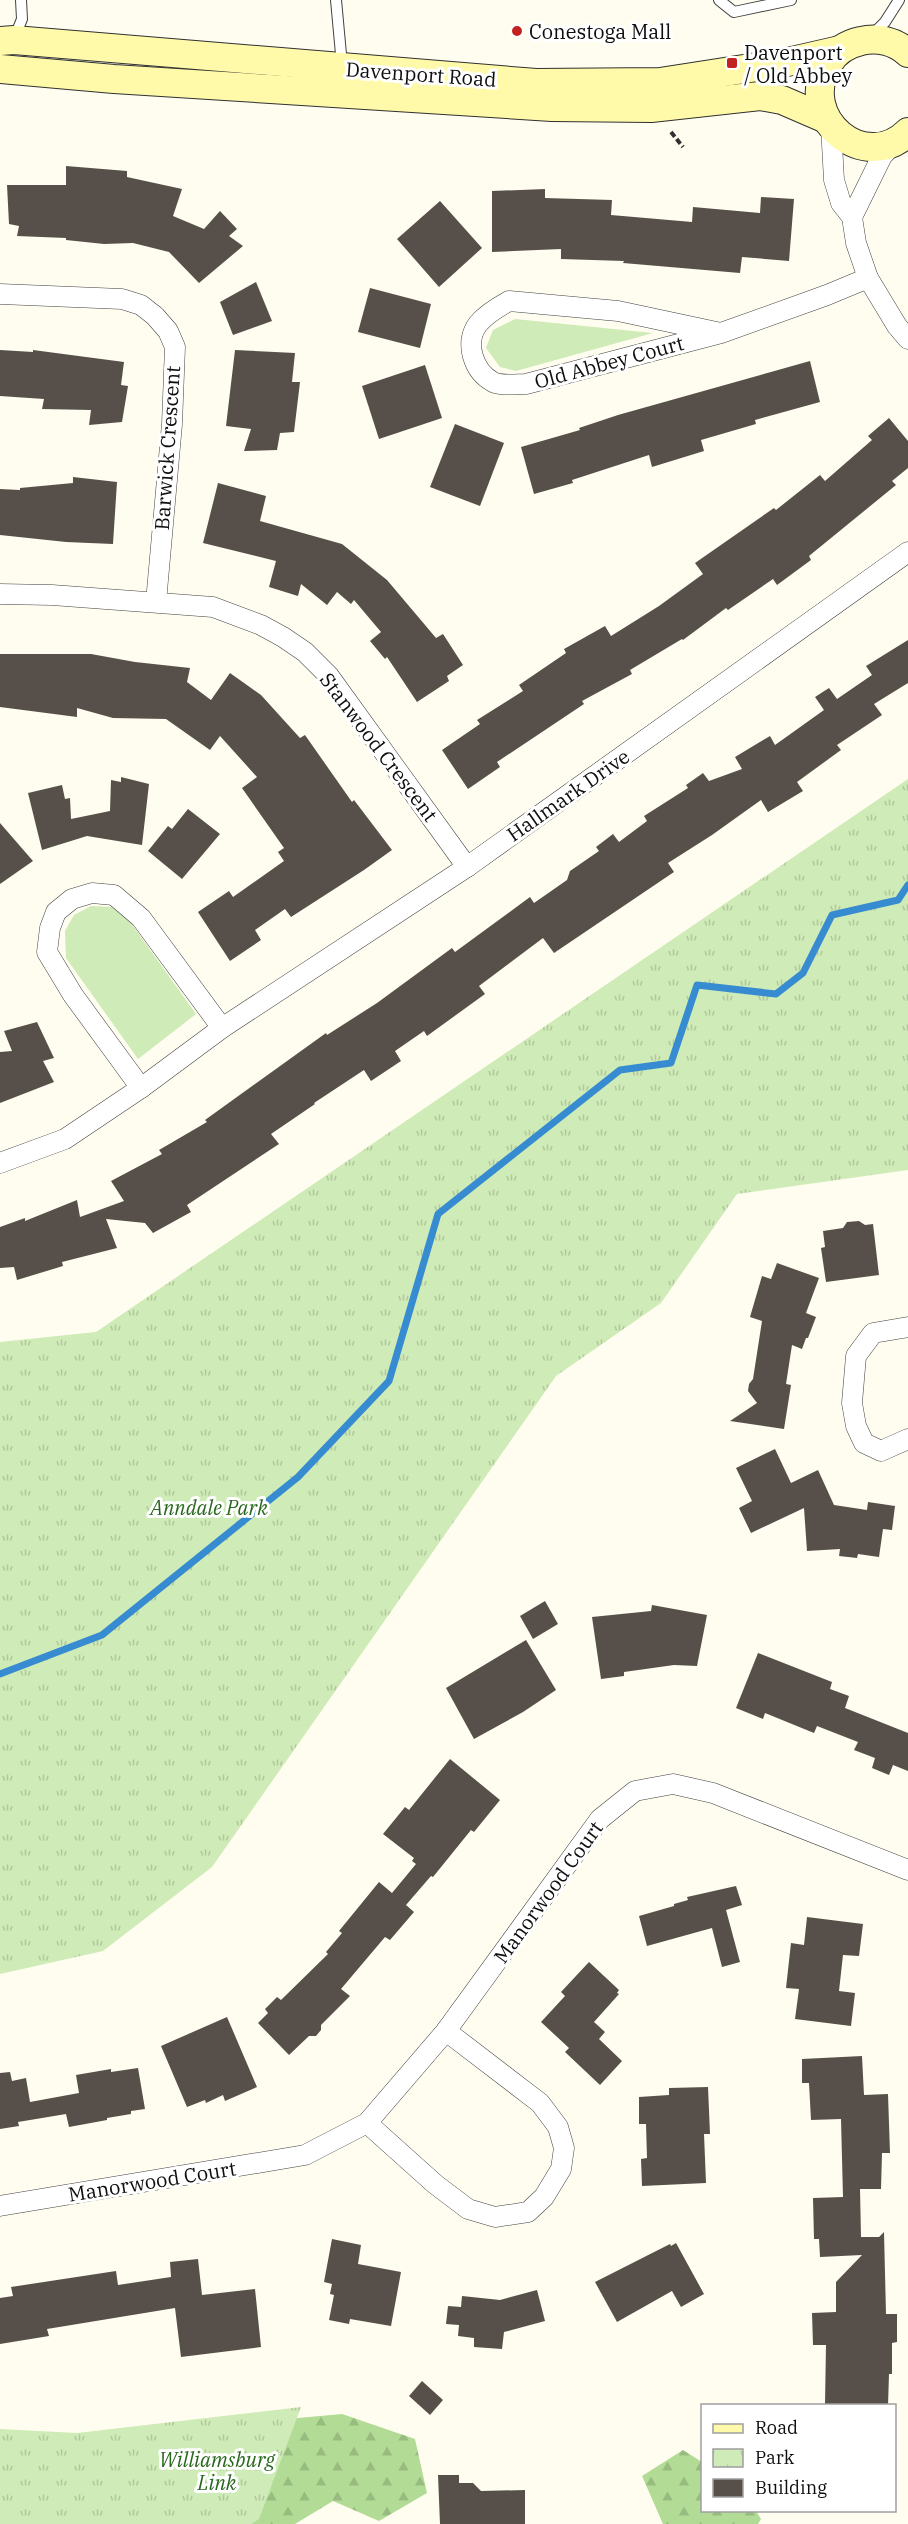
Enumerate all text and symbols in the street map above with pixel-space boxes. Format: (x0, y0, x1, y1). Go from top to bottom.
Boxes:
place label: Conestoga Mall (529, 18, 671, 45)
marker: Conestoga Mall (510, 24, 524, 38)
place label: Davenport / Old Abbey (744, 39, 853, 89)
street label: Davenport Road (345, 55, 497, 93)
marker: Davenport / Old Abbey (725, 56, 739, 70)
street label: Old Abbey Court (531, 329, 687, 395)
street label: Barwick Crescent (148, 365, 186, 531)
street label: Stanwood Crescent (314, 667, 444, 827)
street label: Hallmark Drive (501, 743, 635, 847)
park label: Anndale Park (148, 1494, 268, 1521)
street label: Manorwood Court (487, 1815, 609, 1969)
street label: Manorwood Court (66, 2154, 238, 2208)
legend (701, 2404, 896, 2512)
text: Road (755, 2416, 798, 2439)
park label: Williamsburg Link (159, 2446, 275, 2496)
text: Park (755, 2446, 795, 2469)
text: Building (755, 2476, 827, 2499)

